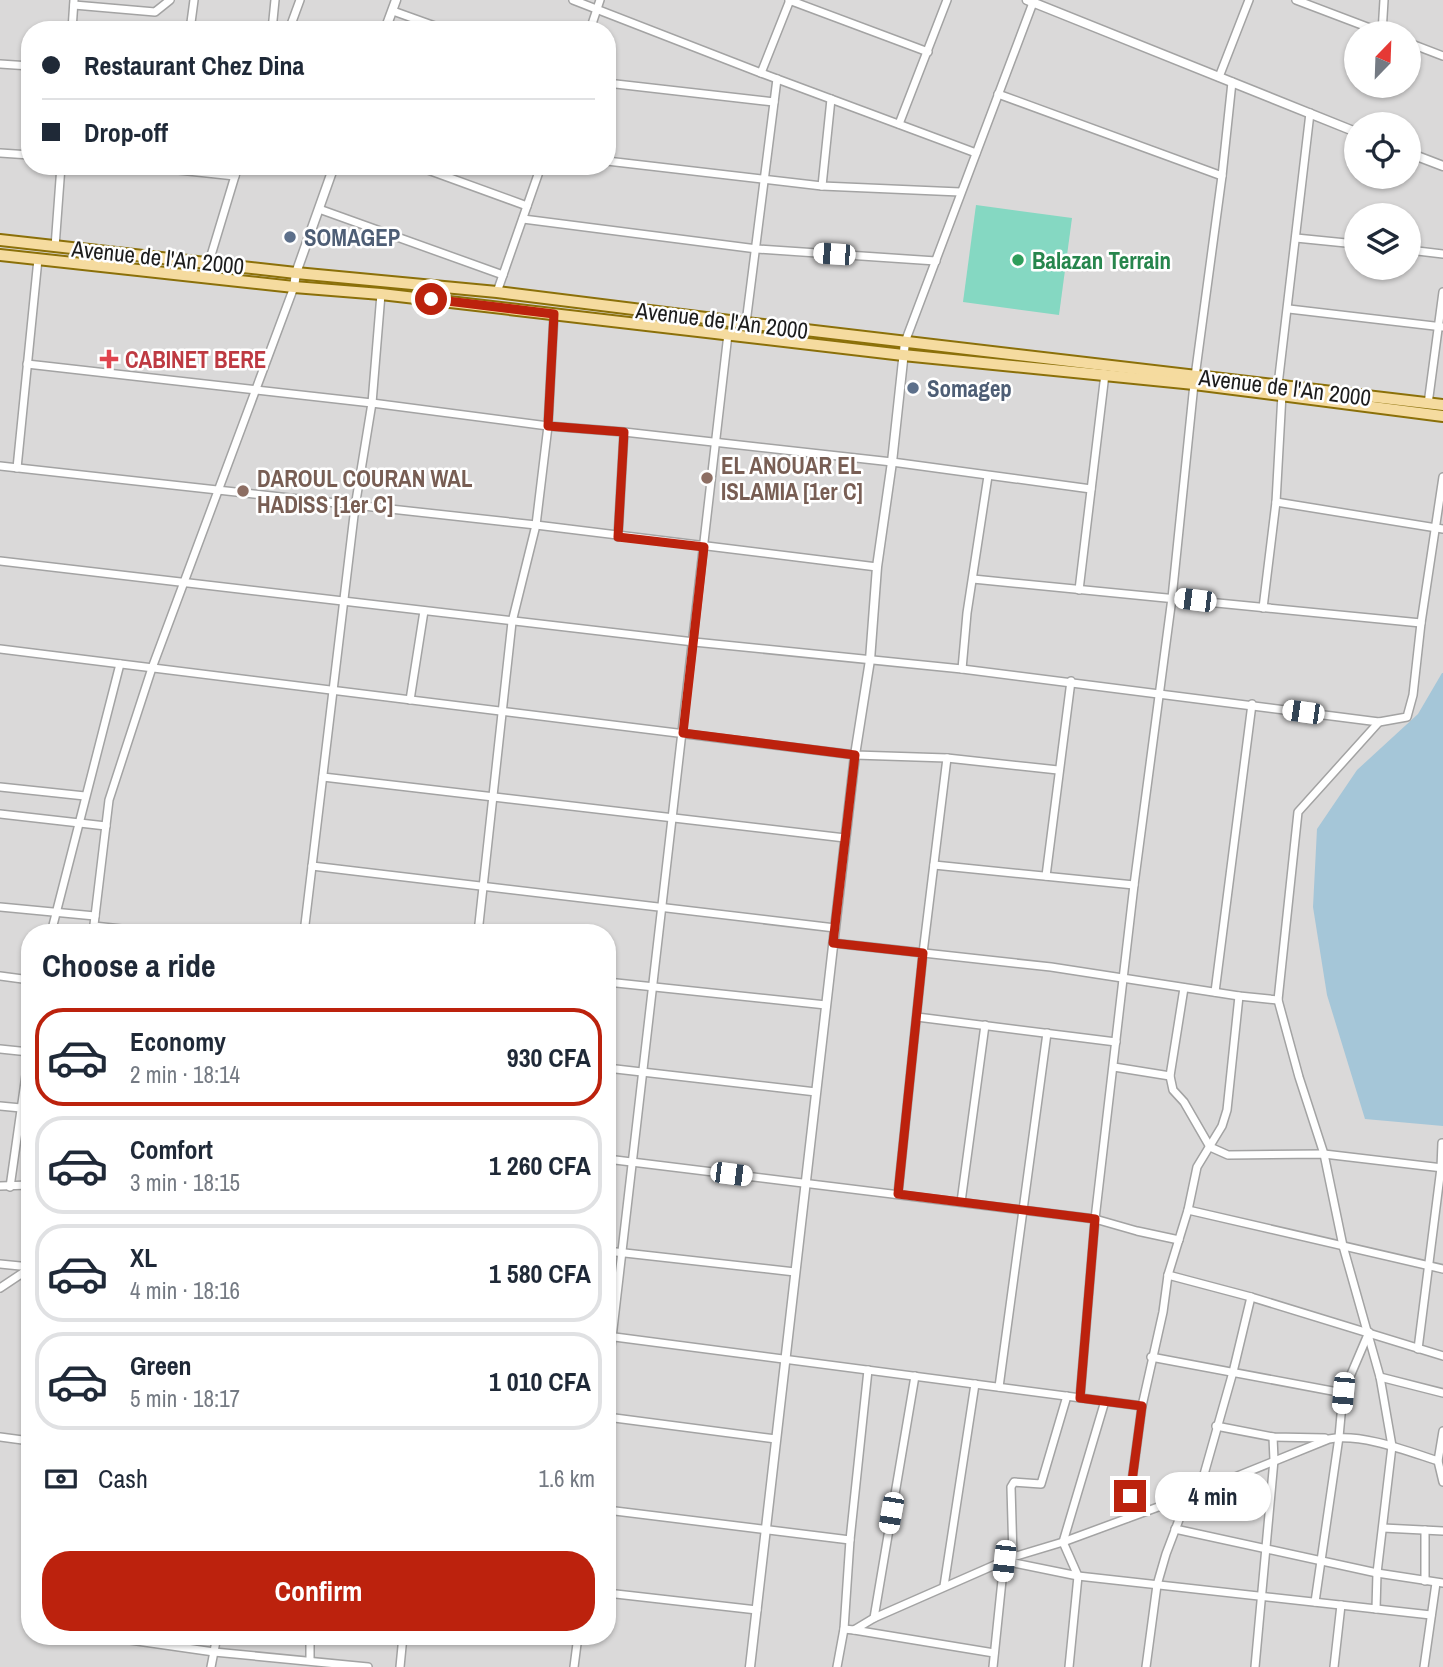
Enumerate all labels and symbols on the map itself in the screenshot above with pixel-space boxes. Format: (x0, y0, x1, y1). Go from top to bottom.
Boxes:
north arrow (1344, 21, 1421, 98)
place label: SOMAGEP (304, 222, 400, 253)
marker: SOMAGEP (282, 229, 298, 245)
street label: Avenue de l'An 2000 (69, 232, 246, 281)
car (813, 242, 856, 266)
place label: Balazan Terrain (1032, 245, 1171, 276)
marker: Balazan Terrain (1010, 252, 1026, 268)
route start (415, 283, 447, 315)
street label: Avenue de l'An 2000 (633, 294, 810, 346)
place label: CABINET BERE (125, 344, 266, 375)
marker: CABINET BERE (99, 349, 119, 369)
street label: Avenue de l'An 2000 (1196, 361, 1373, 413)
place label: Somagep (927, 373, 1012, 404)
marker: Somagep (905, 380, 921, 396)
place label: EL ANOUAR EL ISLAMIA [1er C] (721, 450, 863, 507)
place label: DAROUL COURAN WAL HADISS [1er C] (257, 463, 473, 520)
marker: EL ANOUAR EL ISLAMIA [1er C] (699, 470, 715, 486)
marker: DAROUL COURAN WAL HADISS [1er C] (235, 483, 251, 499)
car (1173, 587, 1218, 613)
car (1281, 699, 1326, 725)
car (709, 1161, 754, 1187)
car (1331, 1371, 1356, 1415)
callout: 4 min (1154, 1472, 1270, 1520)
route end (1114, 1480, 1146, 1512)
car (878, 1490, 905, 1536)
car (992, 1539, 1017, 1583)

